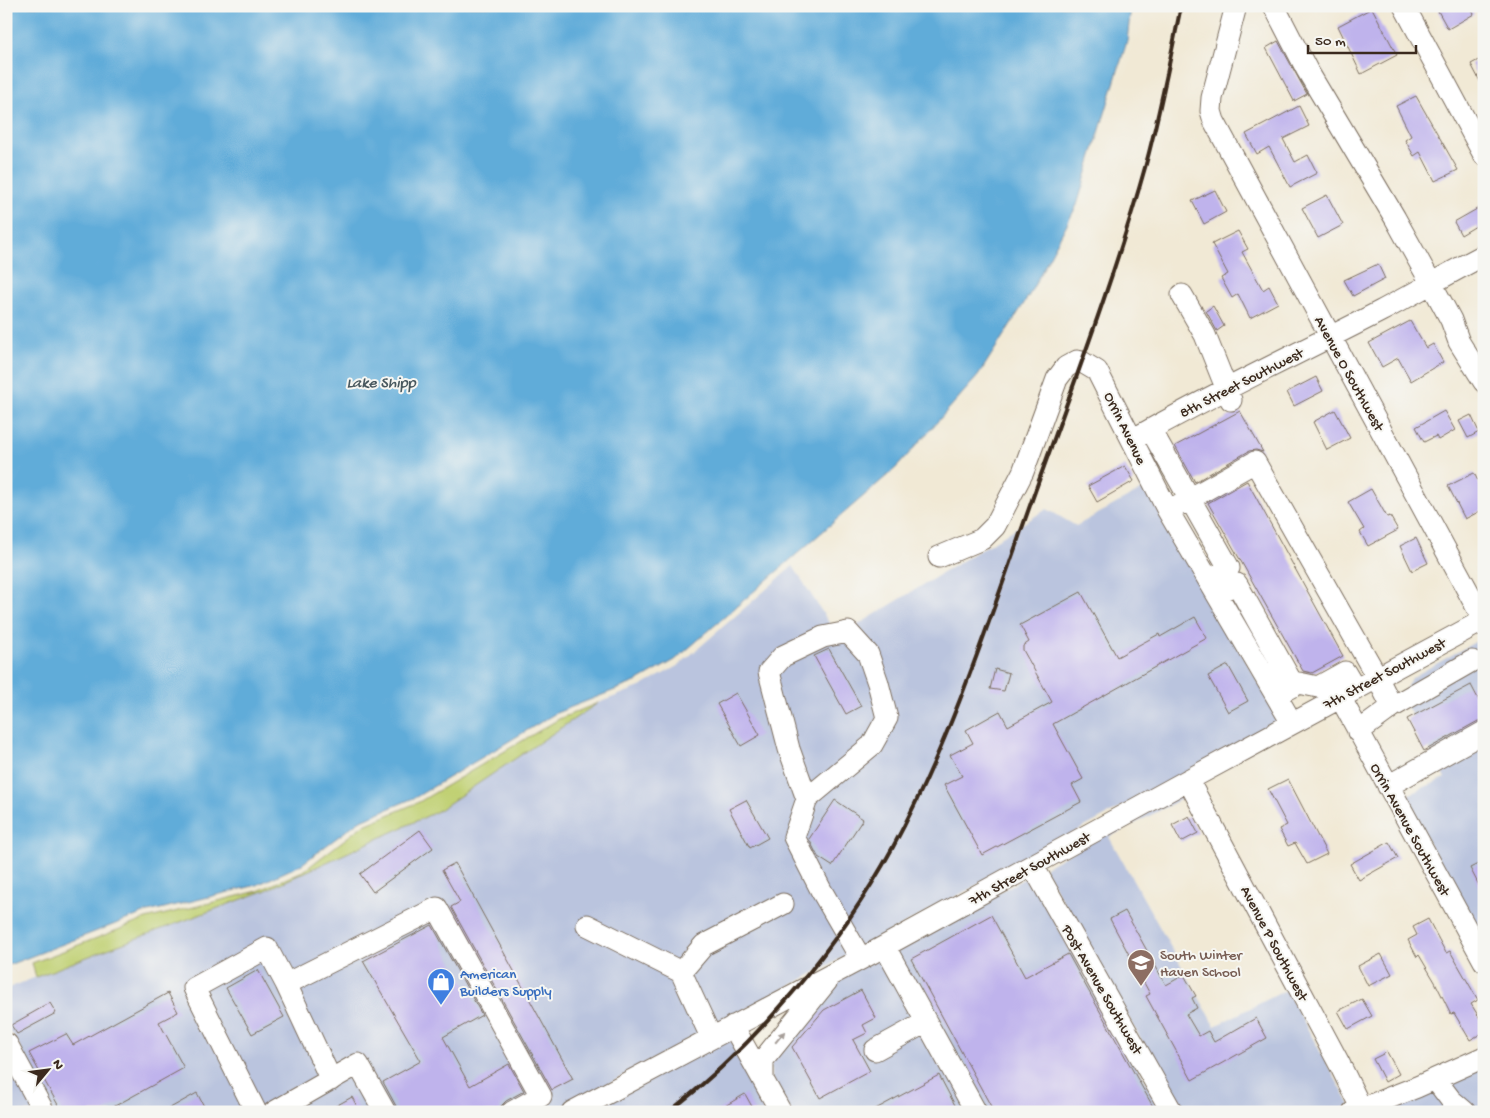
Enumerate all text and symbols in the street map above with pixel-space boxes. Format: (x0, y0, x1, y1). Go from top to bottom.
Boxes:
scale bar (1308, 22, 1415, 54)
text: 50 m (1315, 33, 1346, 51)
street label: Avenue O Southwest (1309, 314, 1388, 436)
street label: 8th Street Southwest (1177, 344, 1308, 423)
water label: Lake Shipp (346, 375, 417, 394)
street label: Orrin Avenue (1099, 390, 1150, 468)
street label: 7th Street Southwest (1320, 634, 1451, 715)
street label: Orrin Avenue Southwest (1365, 760, 1454, 901)
street label: 7th Street Southwest (965, 828, 1095, 911)
street label: Avenue P Southwest (1235, 883, 1312, 1006)
street label: Post Avenue Southwest (1056, 921, 1147, 1060)
place label: South Winter Haven School (1160, 947, 1244, 982)
school or university icon: South Winter Haven School (1126, 948, 1156, 987)
place label: American Builders Supply (459, 966, 552, 1001)
shop icon: American Builders Supply (426, 967, 456, 1006)
one-way arrow (774, 1031, 785, 1044)
north arrow (22, 1046, 72, 1096)
text: N (48, 1057, 67, 1073)

